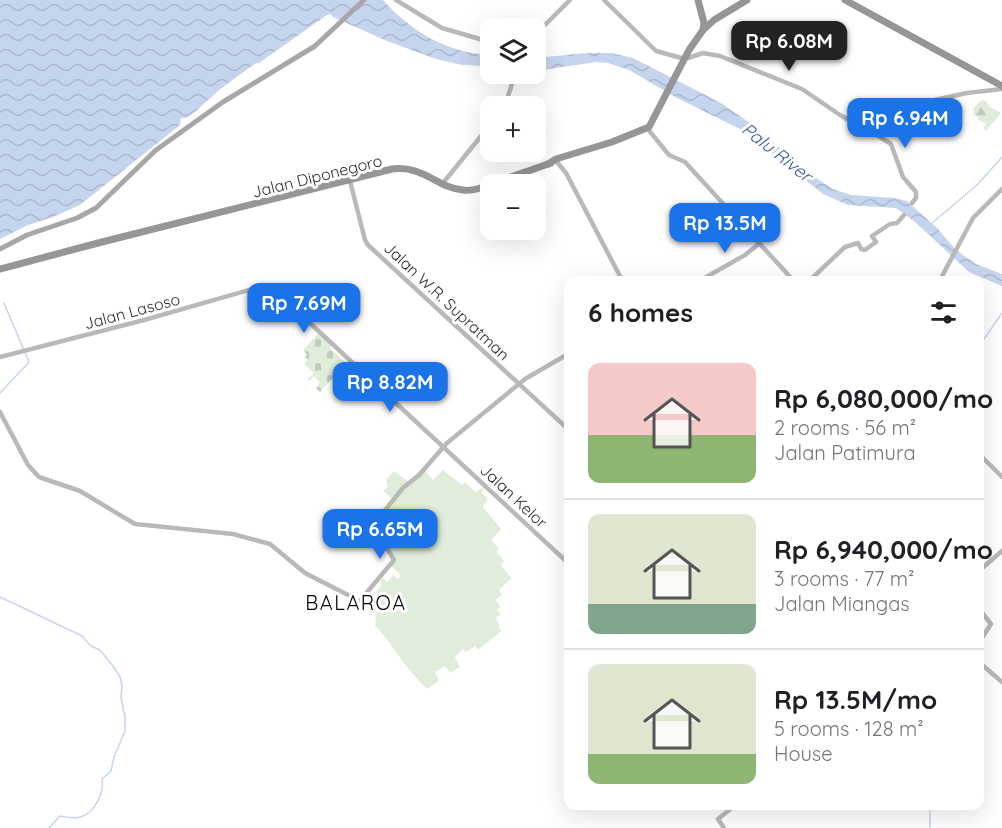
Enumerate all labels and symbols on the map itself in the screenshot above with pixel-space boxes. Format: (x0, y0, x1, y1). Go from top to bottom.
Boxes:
pin: Rp 6.08M (727, 21, 851, 72)
pin: Rp 6.94M (843, 98, 967, 149)
water label: Palu River (737, 117, 818, 188)
street label: Jalan Diponegoro (250, 150, 384, 202)
pin: Rp 13.5M (663, 203, 787, 254)
street label: Jalan W.R. Supratman (380, 238, 514, 364)
pin: Rp 7.69M (242, 283, 366, 334)
street label: Jalan Lasoso (82, 289, 182, 333)
pin: Rp 8.82M (328, 362, 452, 413)
street label: Jalan Kelor (476, 460, 552, 532)
pin: Rp 6.65M (318, 509, 442, 560)
district label: BALAROA (305, 590, 407, 615)

